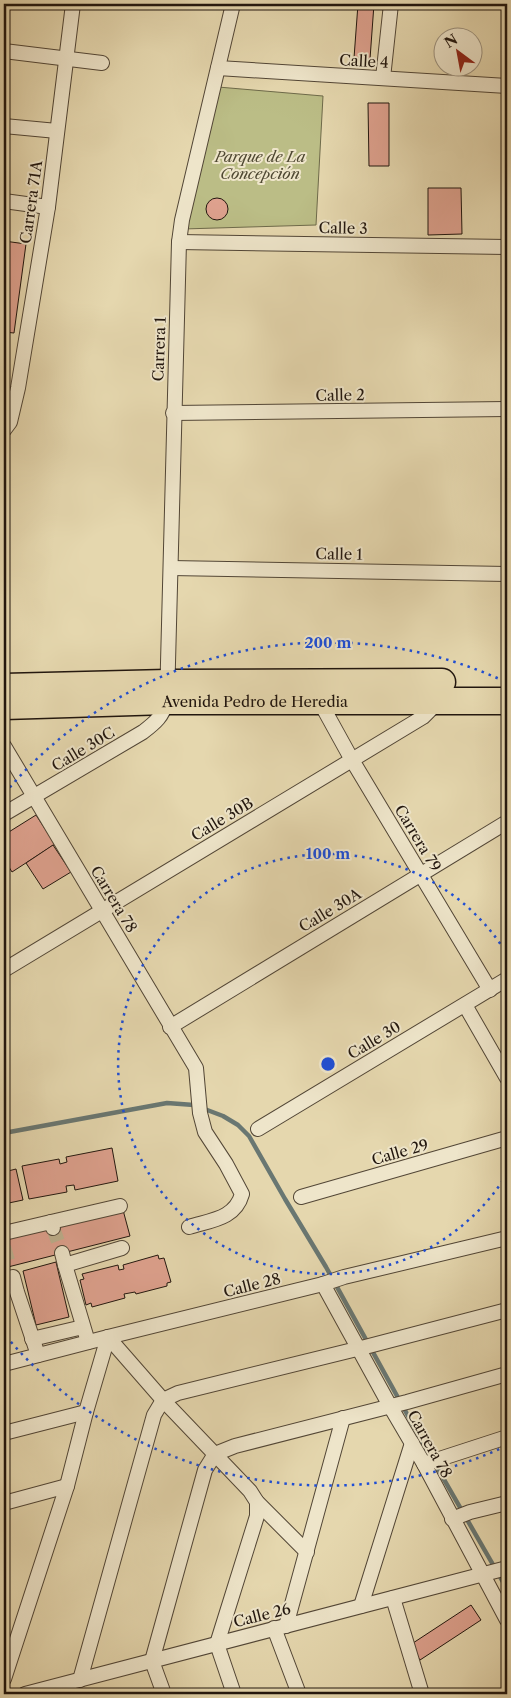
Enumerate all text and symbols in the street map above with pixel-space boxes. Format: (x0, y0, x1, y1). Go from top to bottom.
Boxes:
north arrow (434, 28, 484, 78)
text: N (441, 30, 461, 52)
street label: Calle 4 (339, 50, 389, 72)
park label: Parque de La Concepción (214, 147, 305, 183)
street label: Carrera 71A (16, 158, 46, 245)
street label: Calle 3 (318, 218, 368, 238)
street label: Carrera 1 (148, 316, 170, 382)
street label: Calle 2 (315, 385, 365, 405)
street label: Calle 1 (315, 544, 363, 564)
text: 200 m (305, 633, 351, 652)
street label: Avenida Pedro de Heredia (161, 691, 348, 711)
street label: Calle 30C (48, 723, 118, 775)
street label: Calle 30B (188, 793, 256, 845)
street label: Carrera 79 (391, 801, 445, 875)
text: 100 m (306, 844, 350, 863)
street label: Carrera 78 (87, 862, 141, 936)
street label: Calle 30A (295, 884, 365, 936)
street label: Calle 30 (344, 1017, 404, 1063)
centre of rings (319, 1055, 337, 1073)
street label: Calle 29 (369, 1135, 431, 1169)
street label: Calle 28 (221, 1269, 283, 1301)
street label: Carrera 78 (404, 1407, 456, 1481)
street label: Calle 26 (231, 1599, 293, 1631)

